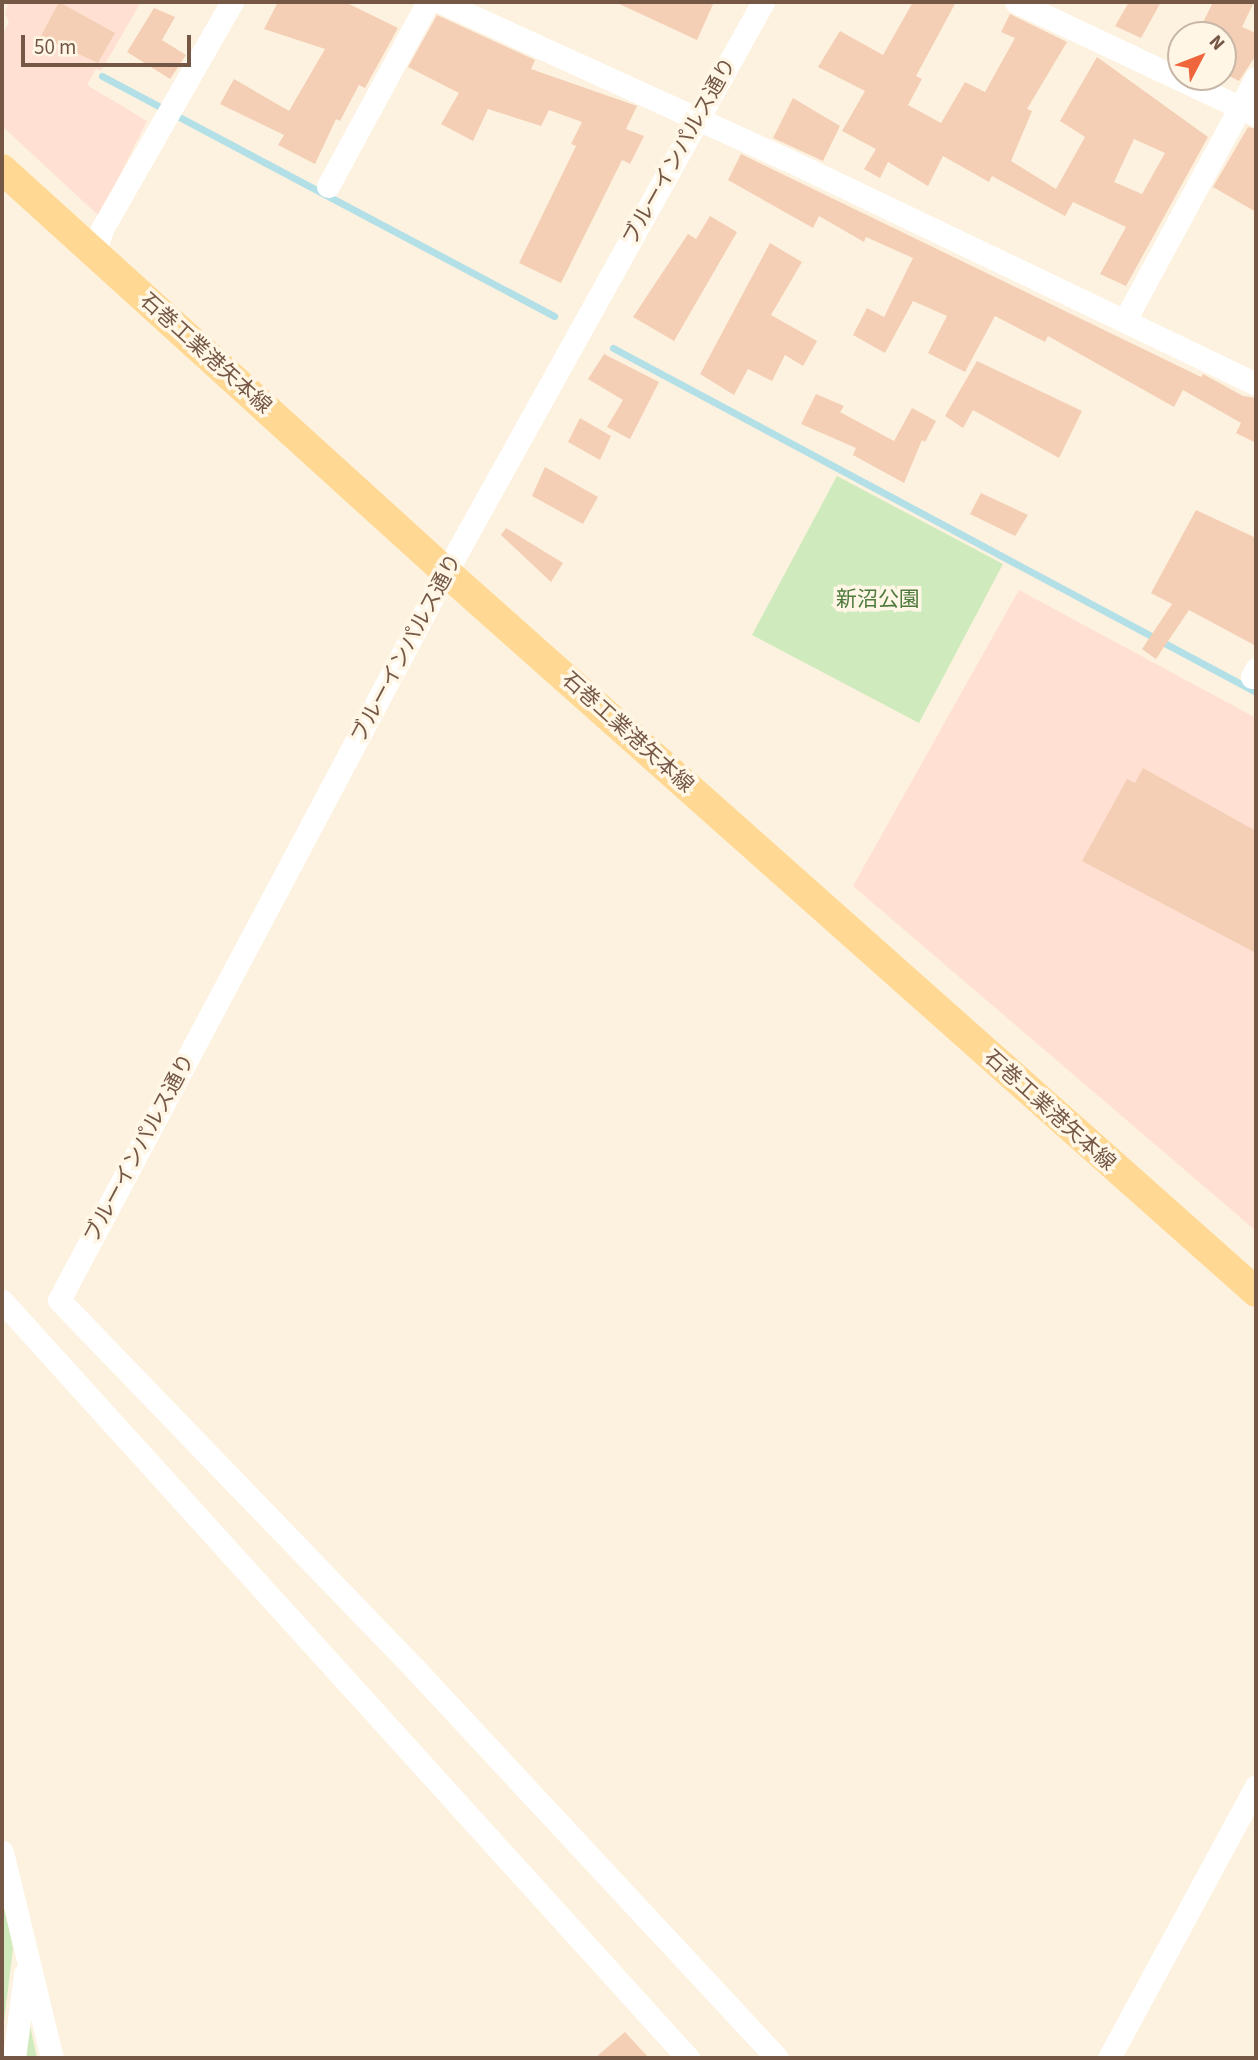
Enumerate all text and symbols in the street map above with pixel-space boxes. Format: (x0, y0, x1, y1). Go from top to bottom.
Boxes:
scale bar (24, 21, 194, 65)
north arrow (1167, 21, 1237, 91)
text: N (1202, 29, 1231, 57)
text: 50 m (34, 32, 76, 62)
street label: ブルーインパルス通り (617, 53, 741, 249)
street label: 石巻工業港矢本線 (135, 287, 277, 419)
street label: ブルーインパルス通り (346, 549, 466, 747)
park label: 新沼公園 (836, 586, 920, 612)
street label: 石巻工業港矢本線 (557, 666, 699, 798)
street label: 石巻工業港矢本線 (979, 1044, 1121, 1176)
street label: ブルーインパルス通り (79, 1049, 199, 1247)

